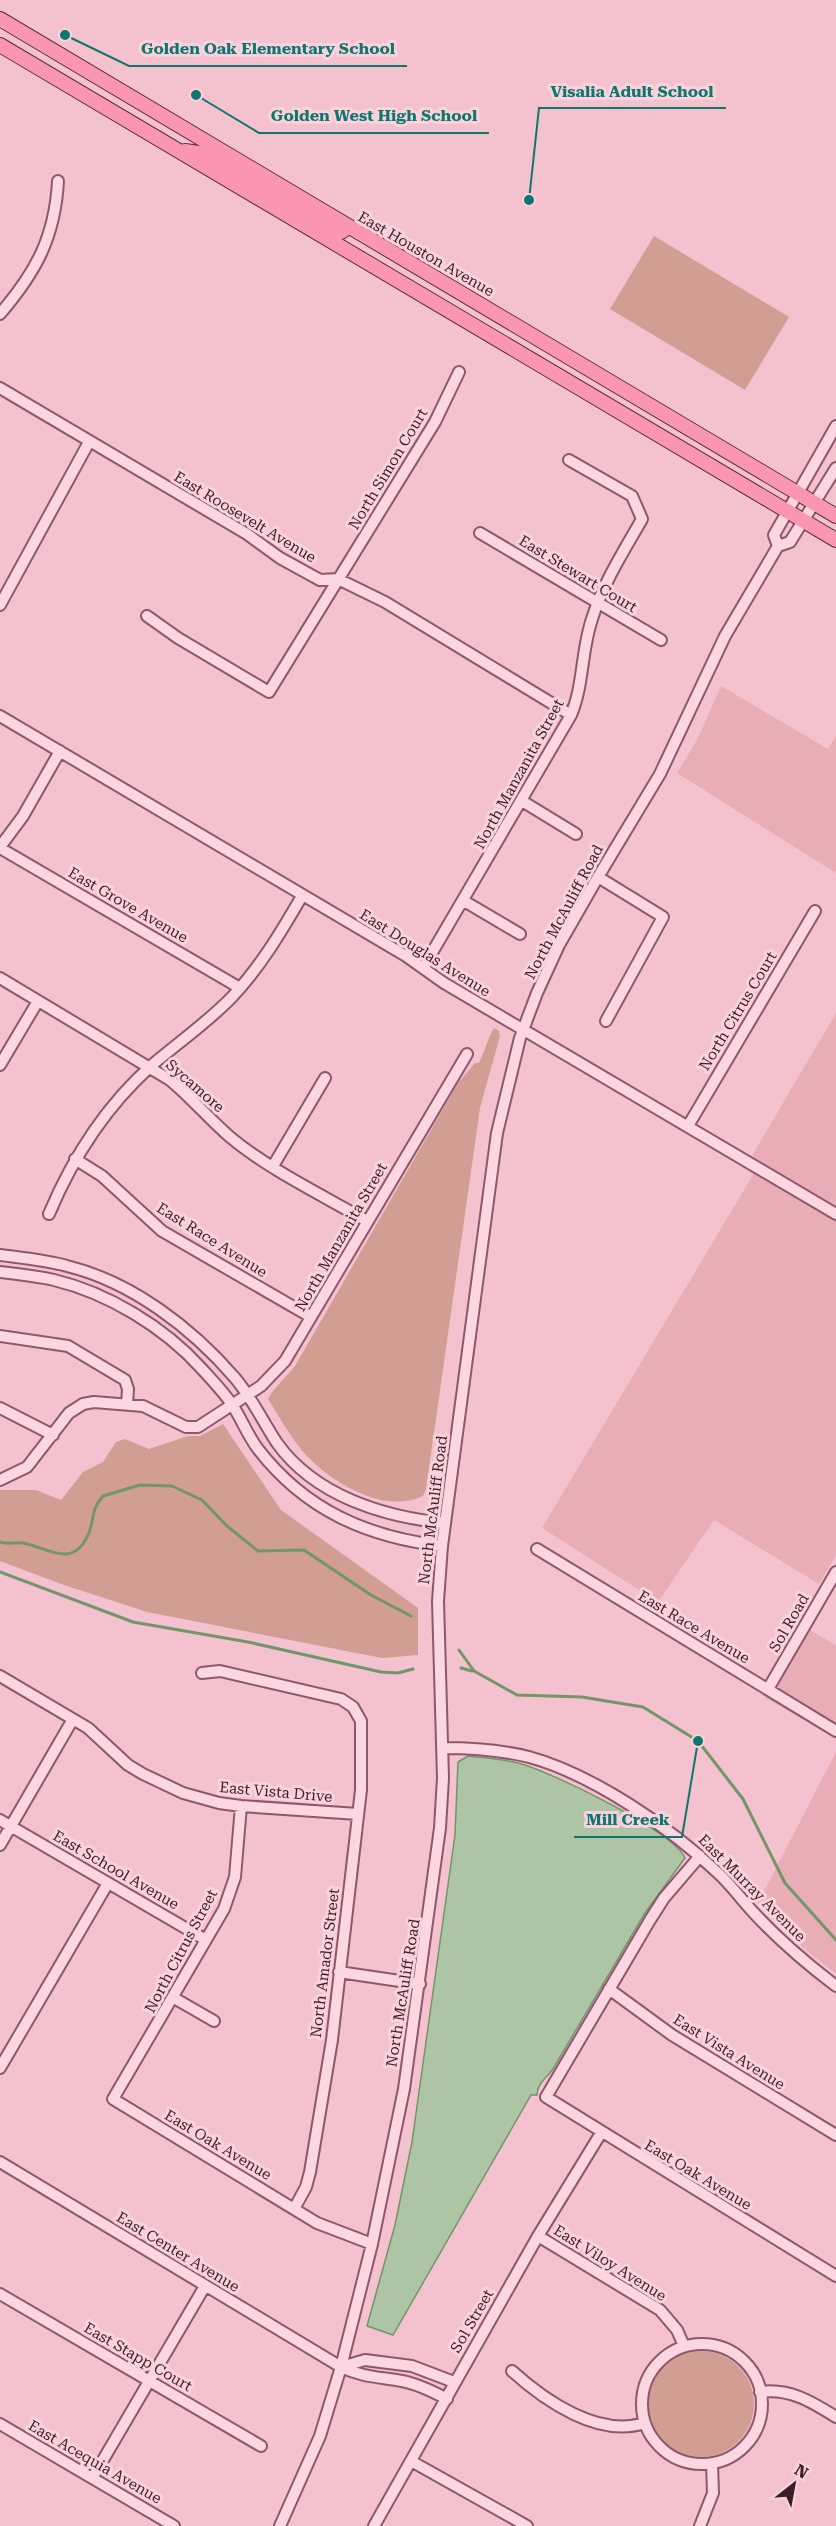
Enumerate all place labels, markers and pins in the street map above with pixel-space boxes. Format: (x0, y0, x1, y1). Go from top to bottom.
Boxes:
callout: Golden Oak Elementary School (129, 32, 407, 66)
callout: Visalia Adult School (539, 74, 726, 108)
callout: Golden West High School (259, 99, 489, 133)
callout: Mill Creek (574, 1803, 682, 1837)

